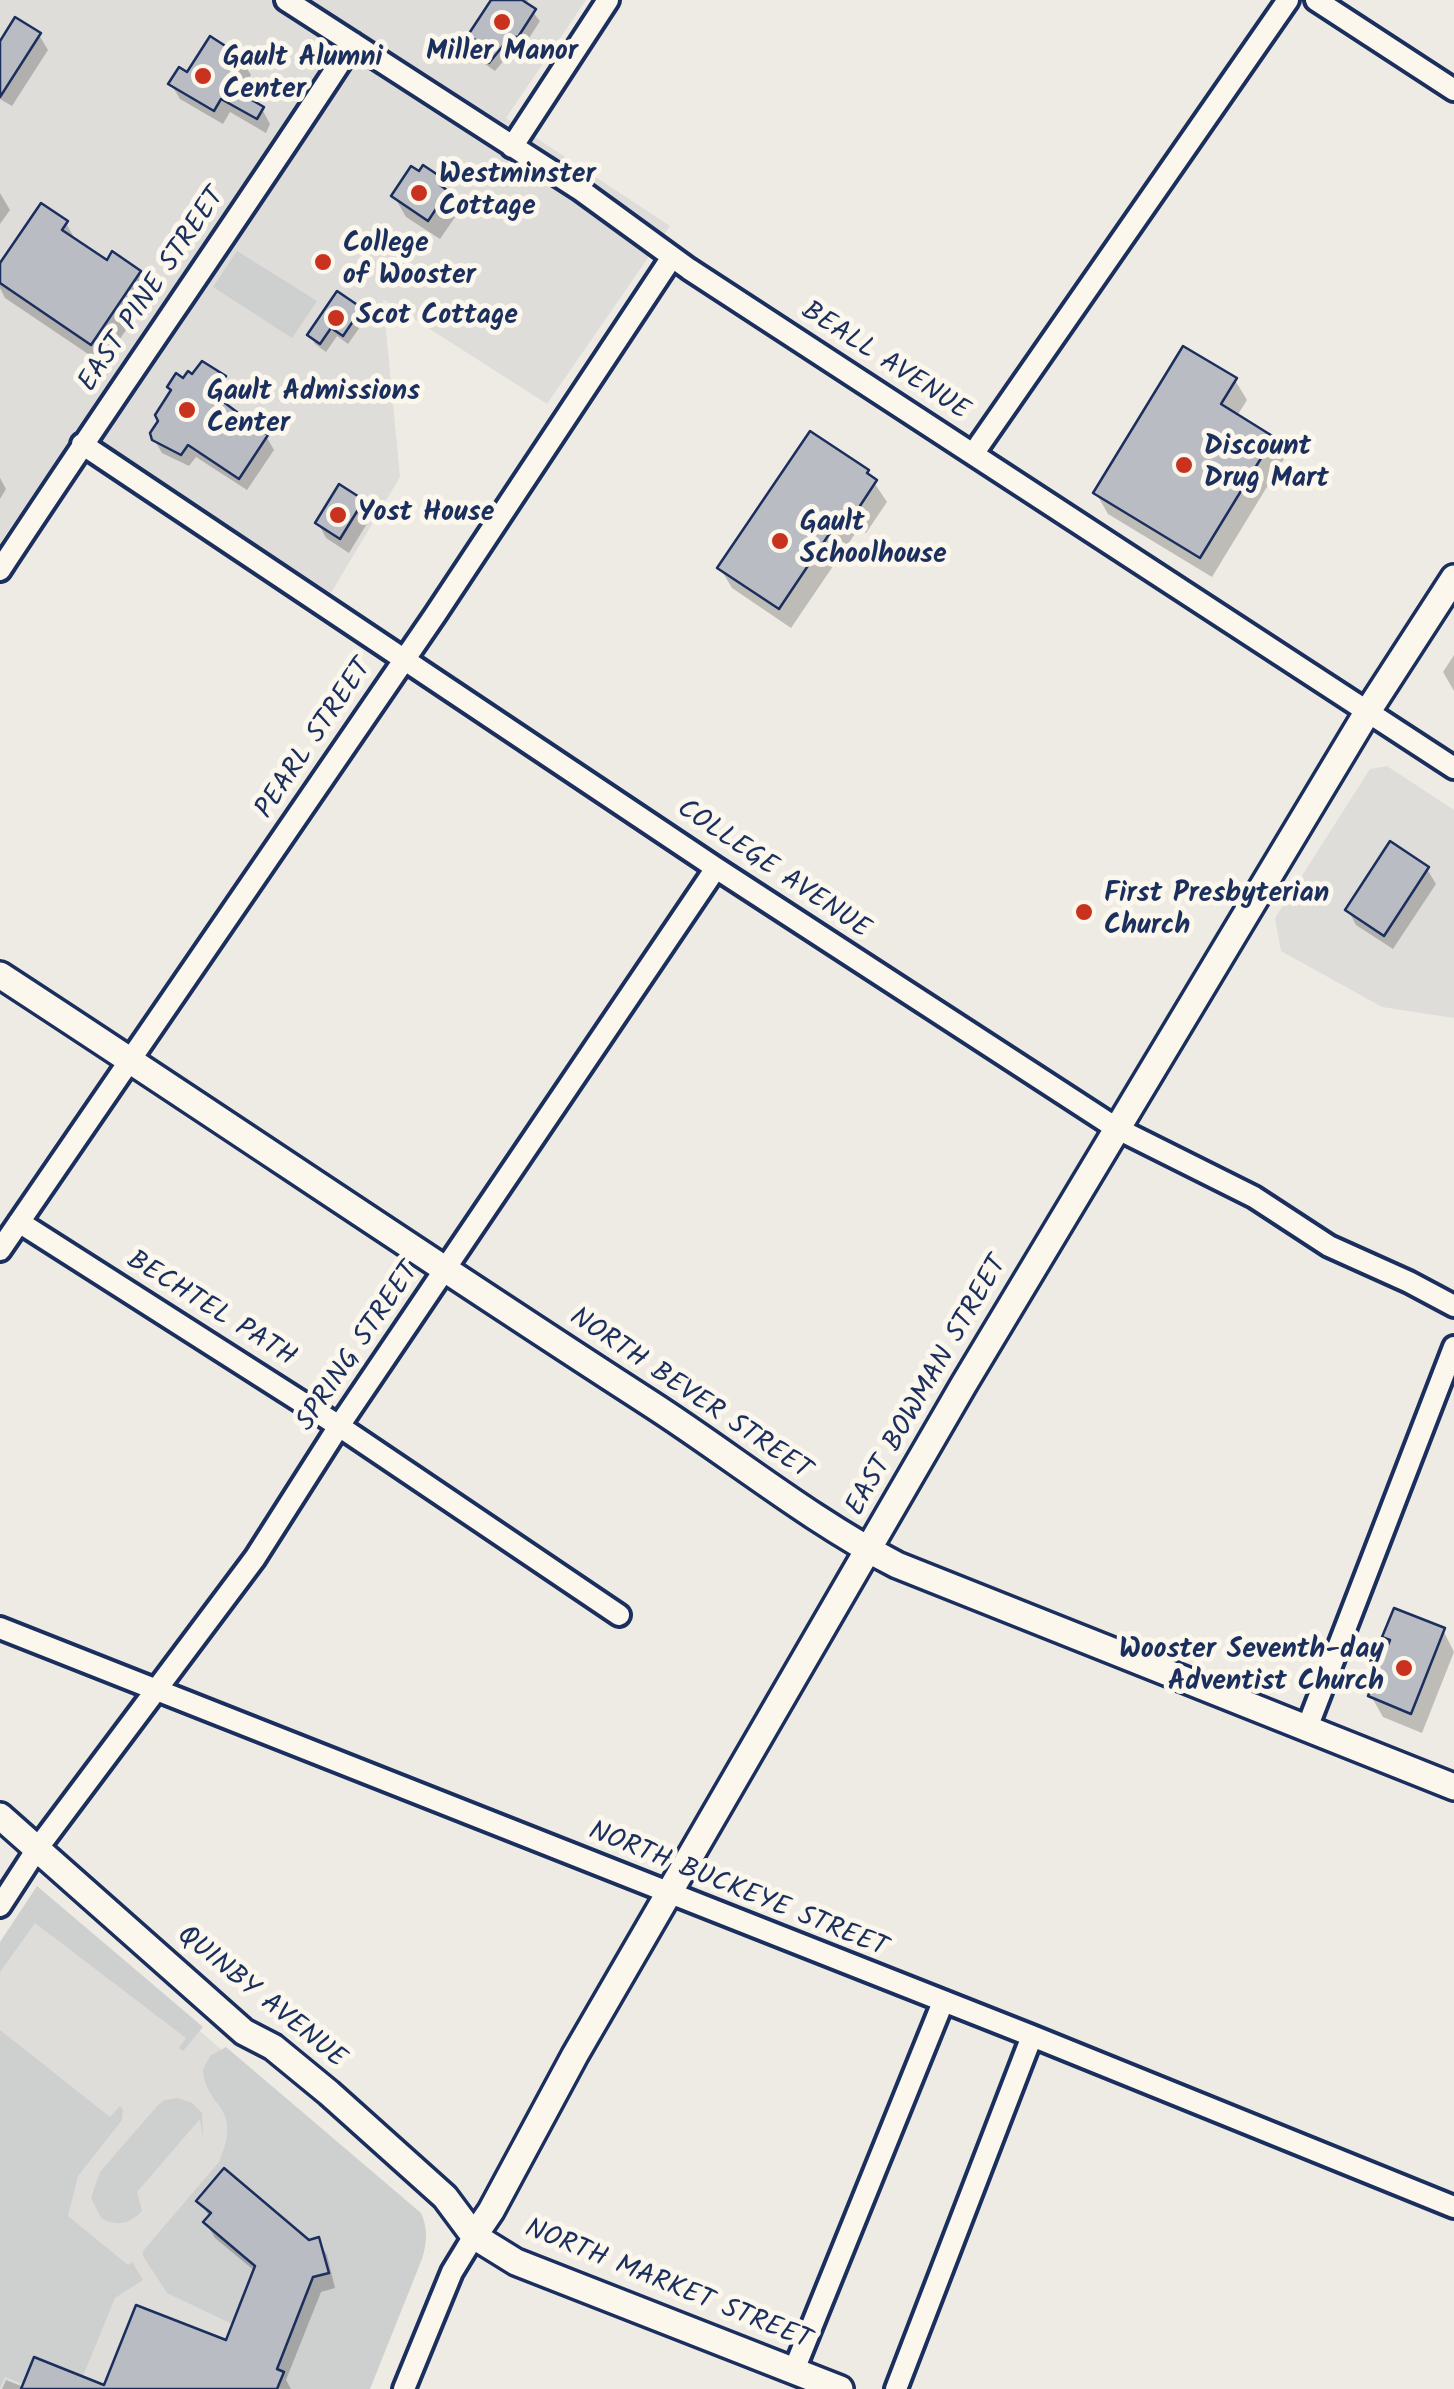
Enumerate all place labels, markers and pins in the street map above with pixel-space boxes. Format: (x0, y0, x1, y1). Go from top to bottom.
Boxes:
marker: Miller Manor (491, 11, 513, 33)
place label: Miller Manor (426, 37, 578, 71)
place label: Gault Alumni Center (223, 43, 383, 109)
marker: Gault Alumni Center (192, 65, 214, 87)
place label: Westminster Cottage (439, 160, 596, 226)
marker: Westminster Cottage (408, 182, 430, 204)
place label: College of Wooster (343, 229, 476, 295)
marker: College of Wooster (312, 251, 334, 273)
place label: Scot Cottage (356, 301, 518, 335)
marker: Scot Cottage (325, 307, 347, 329)
place label: Gault Admissions Center (207, 377, 420, 443)
marker: Gault Admissions Center (176, 399, 198, 421)
place label: Discount Drug Mart (1204, 432, 1329, 498)
marker: Discount Drug Mart (1173, 454, 1195, 476)
place label: Yost House (358, 498, 494, 532)
marker: Yost House (327, 504, 349, 526)
place label: Gault Schoolhouse (800, 508, 947, 574)
marker: Gault Schoolhouse (769, 530, 791, 552)
place label: First Presbyterian Church (1104, 879, 1329, 945)
marker: First Presbyterian Church (1073, 901, 1095, 923)
place label: Wooster Seventh-day Adventist Church (1119, 1635, 1384, 1701)
marker: Wooster Seventh-day Adventist Church (1393, 1657, 1415, 1679)

